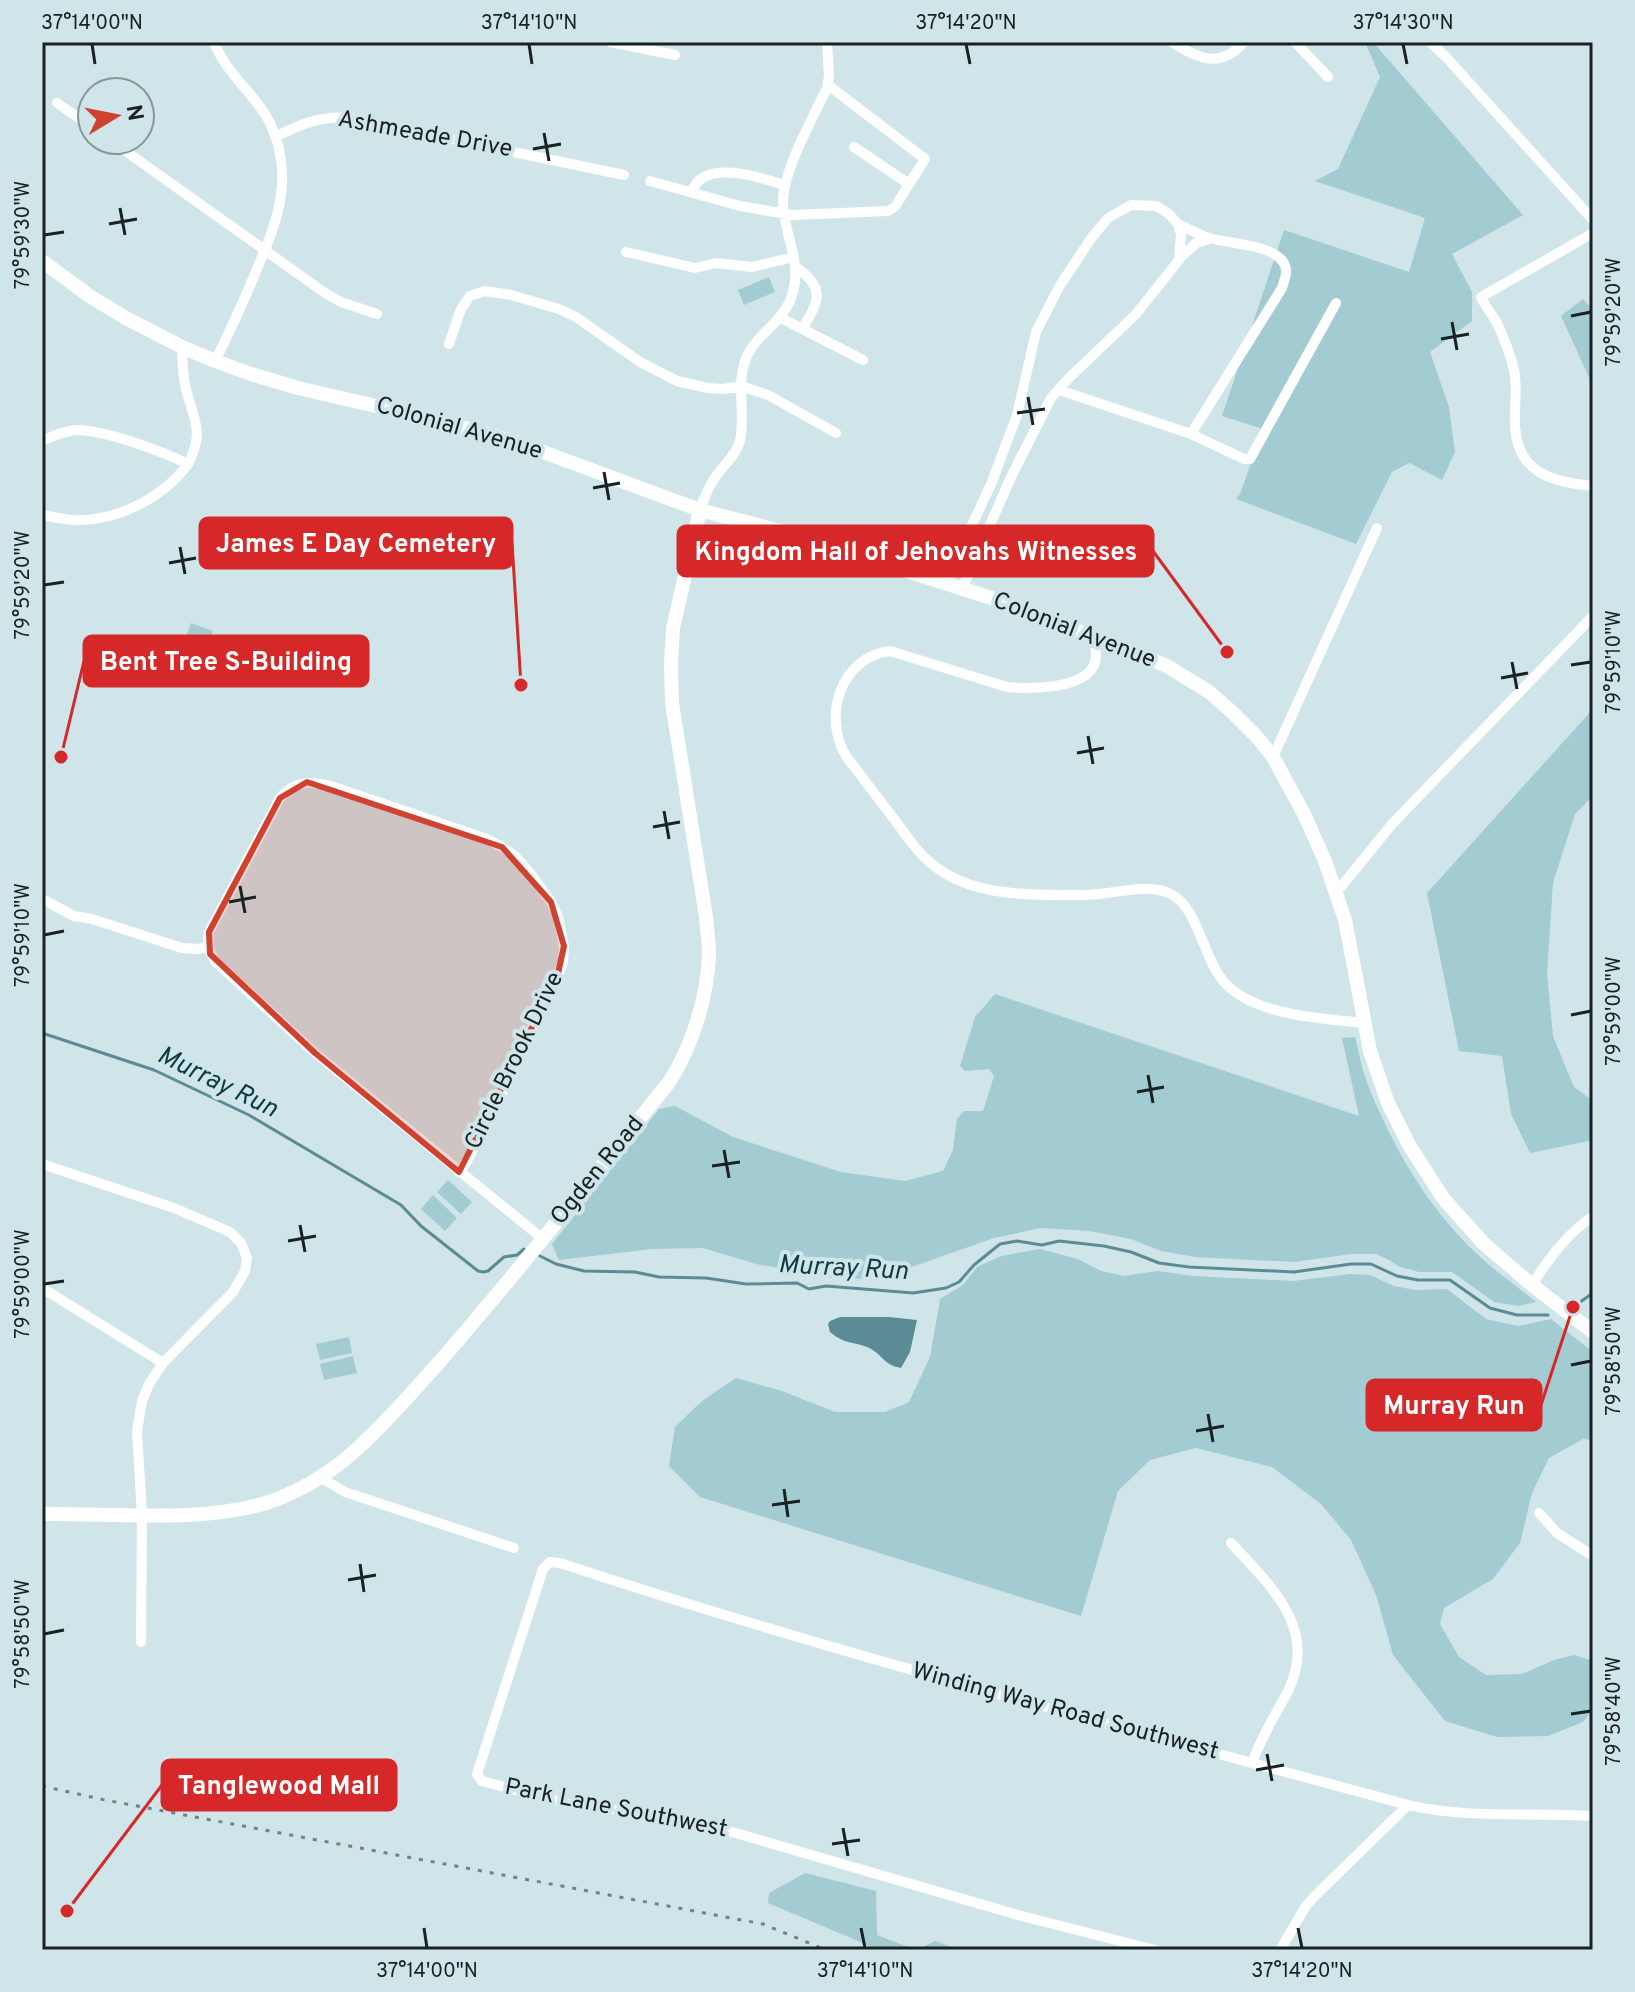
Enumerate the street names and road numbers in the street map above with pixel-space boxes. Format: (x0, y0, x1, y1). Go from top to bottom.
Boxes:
street label: Ashmeade Drive (335, 105, 515, 165)
street label: Colonial Avenue (372, 391, 546, 467)
street label: Colonial Avenue (988, 586, 1160, 676)
street label: Circle Brook Drive (459, 967, 571, 1155)
street label: Ogden Road (545, 1110, 651, 1232)
street label: Winding Way Road Southwest (908, 1657, 1222, 1767)
street label: Park Lane Southwest (502, 1773, 730, 1845)

